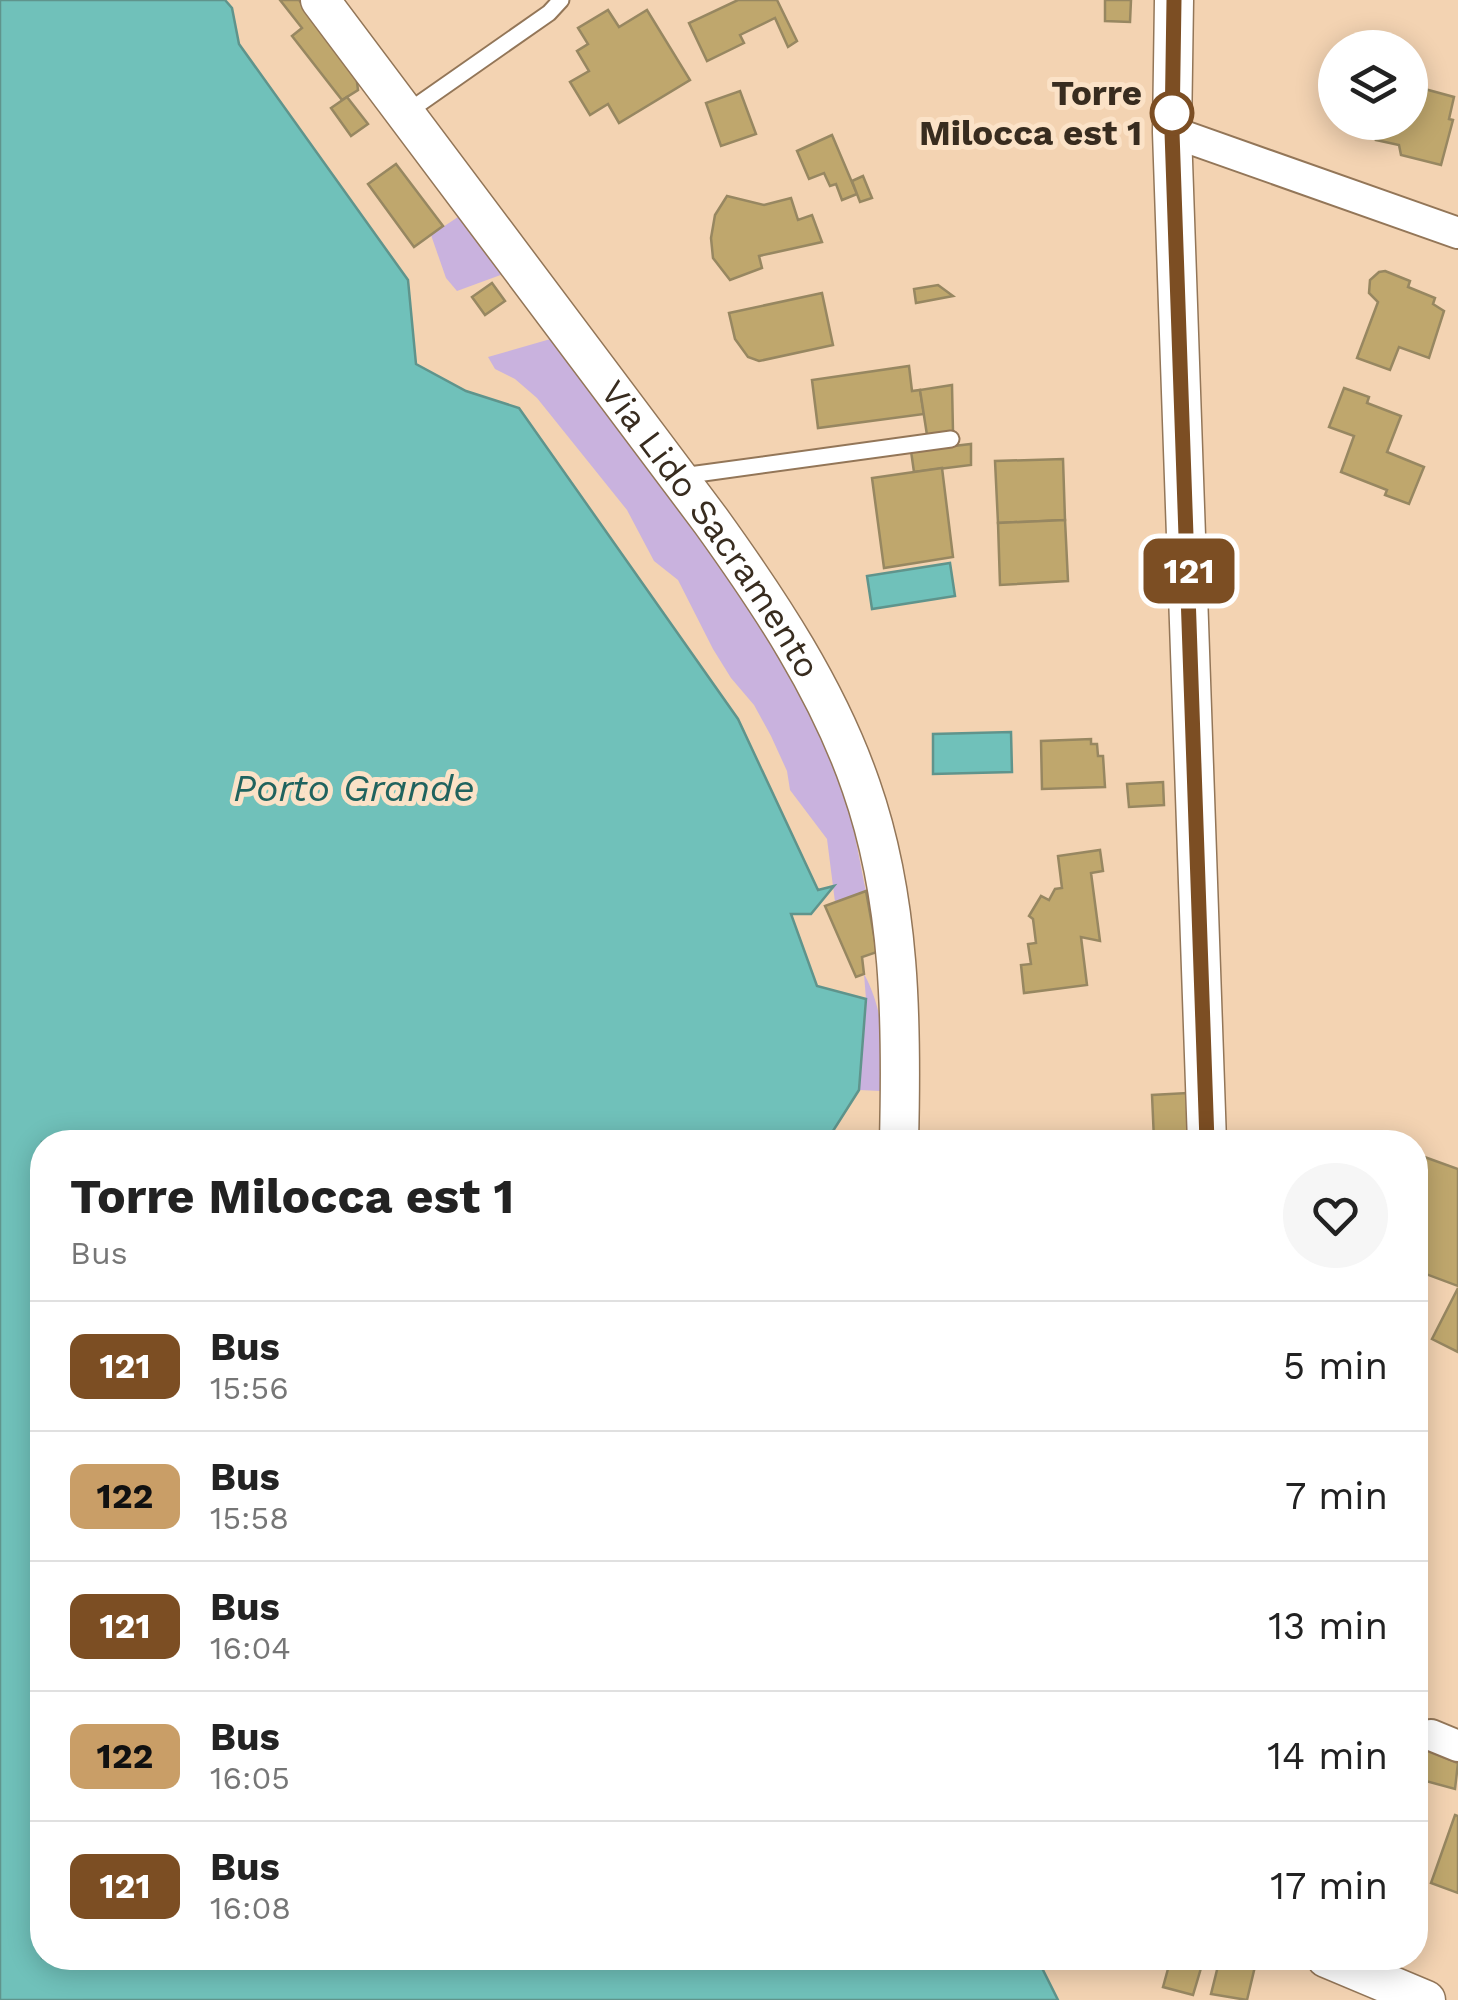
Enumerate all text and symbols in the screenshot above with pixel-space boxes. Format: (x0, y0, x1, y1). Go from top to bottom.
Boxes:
map controls (1318, 30, 1428, 140)
button: layers (1318, 30, 1428, 140)
place label: Torre Milocca est 1 (919, 72, 1142, 154)
marker: Torre Milocca est 1 (1151, 92, 1193, 134)
street label: Via Lido Sacramento (592, 372, 829, 685)
line badge: 121 (1132, 538, 1246, 604)
text: 121 (1163, 550, 1215, 592)
water label: Porto Grande (233, 766, 475, 810)
button: heart (1283, 1163, 1388, 1268)
text: Torre Milocca est 1 (70, 1168, 514, 1225)
text: Bus (70, 1234, 128, 1272)
text: Bus (210, 1325, 280, 1369)
text: 5 min (1283, 1344, 1388, 1388)
text: 121 (99, 1345, 151, 1387)
text: 15:56 (210, 1369, 289, 1407)
text: Bus (210, 1455, 280, 1499)
text: 7 min (1285, 1474, 1388, 1518)
text: 122 (97, 1475, 153, 1517)
text: 15:58 (210, 1499, 289, 1537)
text: Bus (210, 1585, 280, 1629)
text: 13 min (1268, 1604, 1388, 1648)
text: 121 (99, 1605, 151, 1647)
text: 16:04 (210, 1629, 291, 1667)
text: Bus (210, 1715, 280, 1759)
text: 14 min (1267, 1734, 1388, 1778)
text: 122 (97, 1735, 153, 1777)
text: 16:05 (210, 1759, 290, 1797)
text: Bus (210, 1845, 280, 1889)
text: 17 min (1270, 1864, 1388, 1908)
text: 121 (99, 1865, 151, 1907)
text: 16:08 (210, 1889, 291, 1927)

